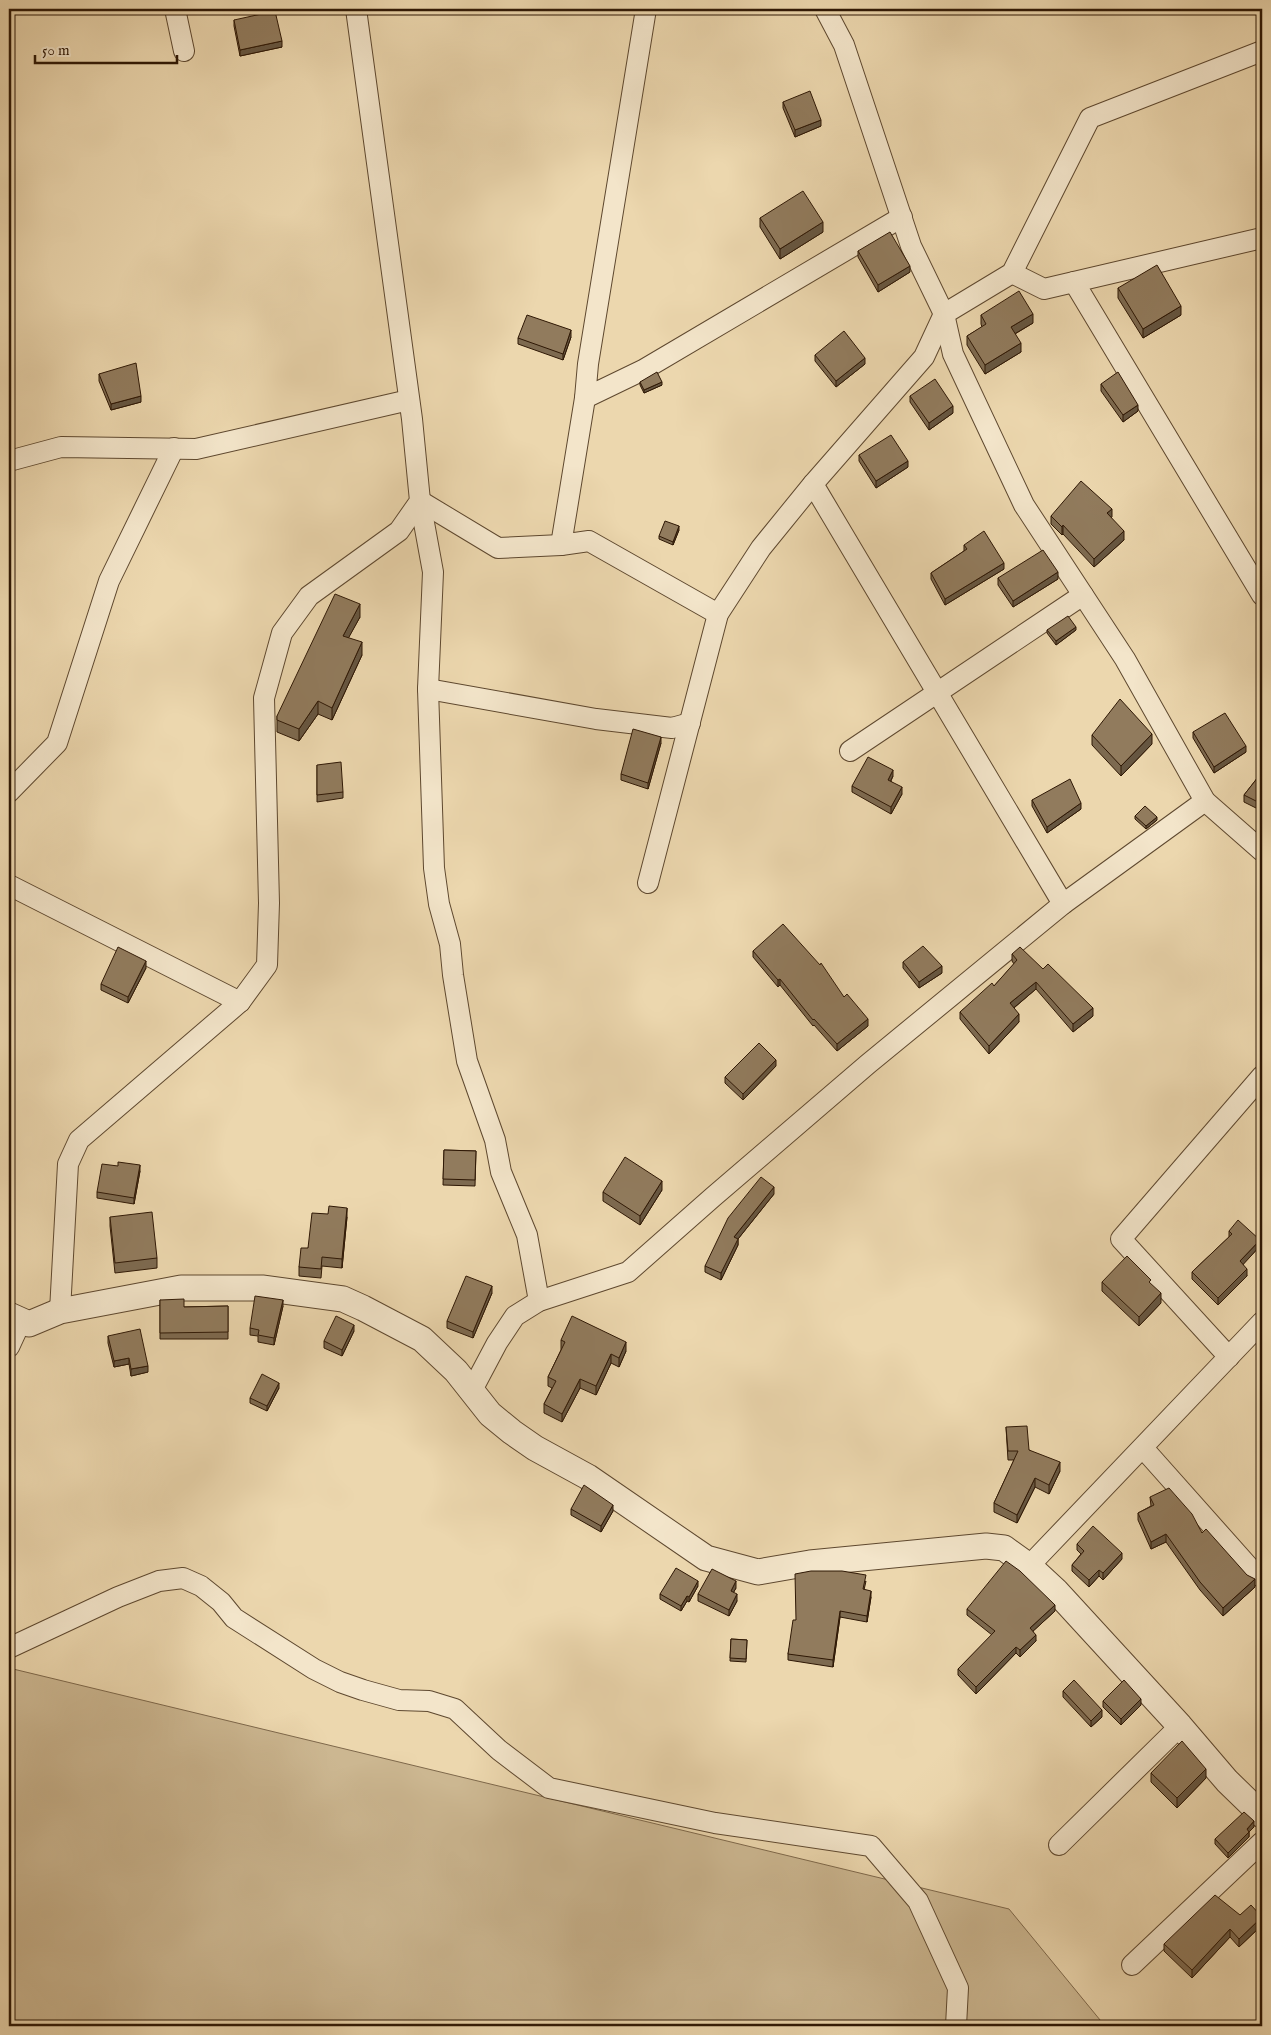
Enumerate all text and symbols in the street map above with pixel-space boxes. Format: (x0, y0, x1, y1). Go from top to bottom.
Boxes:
scale bar (35, 32, 178, 64)
text: 50 m (42, 41, 70, 60)

